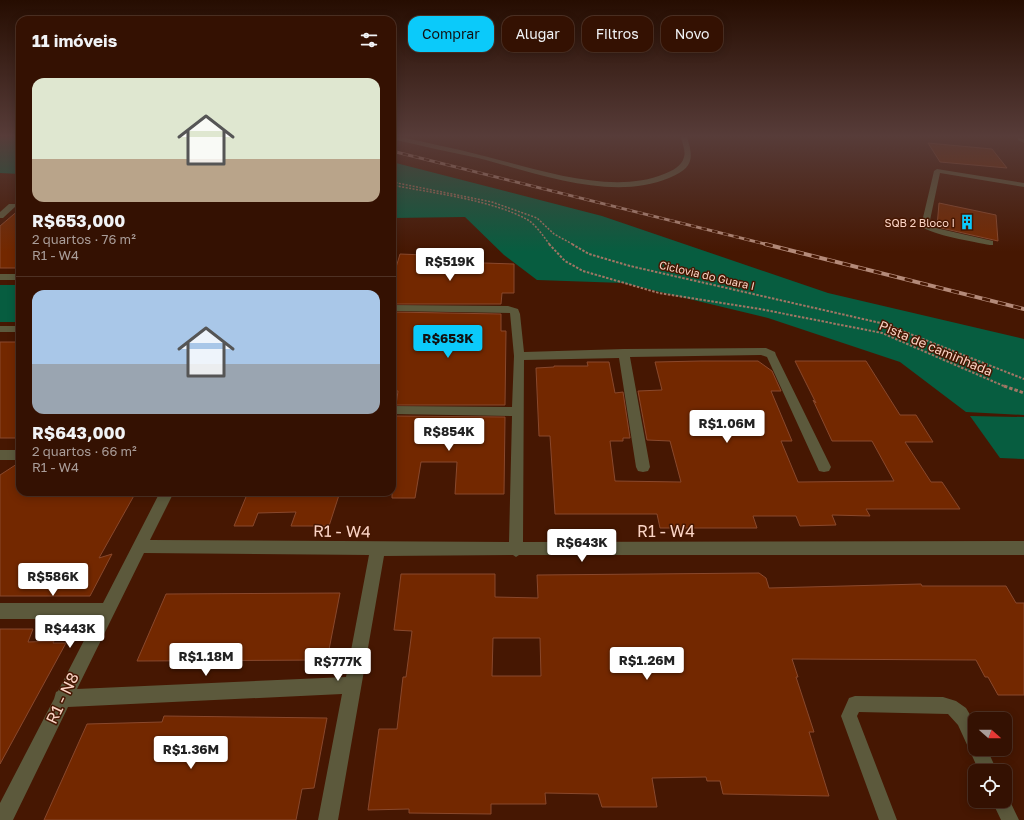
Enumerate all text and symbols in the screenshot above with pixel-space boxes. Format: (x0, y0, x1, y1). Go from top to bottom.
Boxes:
chip: Comprar (408, 16, 494, 52)
chip: Alugar (502, 16, 574, 52)
chip: Filtros (582, 16, 653, 52)
chip: Novo (661, 16, 723, 52)
icon: filters (358, 29, 380, 51)
text: 11 imóveis (32, 30, 117, 51)
icon: home (170, 104, 242, 176)
text: R$653,000 (32, 210, 125, 231)
building icon: SQB 2 Bloco I (958, 213, 976, 231)
place label: SQB 2 Bloco I (884, 216, 955, 229)
text: 2 quartos · 76 m² (32, 231, 136, 247)
text: R1 - W4 (32, 247, 79, 263)
pin: R$519K (417, 248, 483, 282)
text: R$519K (425, 253, 475, 269)
street label: Ciclovia do Guara I (658, 258, 756, 292)
icon: home (170, 316, 242, 388)
street label: Pista de caminhada (877, 317, 995, 379)
pin: R$653K (415, 325, 481, 359)
text: R$653K (422, 330, 474, 346)
pin: R$1.06M (690, 410, 764, 444)
text: R$1.06M (699, 415, 755, 431)
pin: R$854K (416, 418, 482, 452)
text: R$643,000 (32, 422, 126, 443)
text: R$854K (423, 423, 475, 439)
text: 2 quartos · 66 m² (32, 443, 137, 459)
text: R1 - W4 (32, 459, 79, 475)
street label: R1 - W4 (313, 520, 371, 542)
street label: R1 - W4 (637, 521, 695, 541)
pin: R$643K (549, 529, 615, 563)
text: R$643K (556, 534, 608, 550)
pin: R$586K (20, 563, 86, 597)
text: R$586K (27, 568, 79, 584)
pin: R$443K (37, 615, 103, 649)
text: R$443K (44, 620, 96, 636)
pin: R$1.18M (169, 643, 243, 677)
pin: R$1.26M (610, 647, 684, 681)
text: R$1.18M (178, 648, 234, 664)
pin: R$777K (305, 648, 371, 682)
text: R$1.26M (619, 652, 675, 668)
text: R$777K (314, 653, 362, 669)
street label: R1 - N8 (41, 669, 83, 727)
north arrow (968, 712, 1012, 756)
map controls (968, 712, 1012, 808)
pin: R$1.36M (154, 736, 228, 770)
text: R$1.36M (163, 741, 219, 757)
button: locate (968, 764, 1012, 808)

